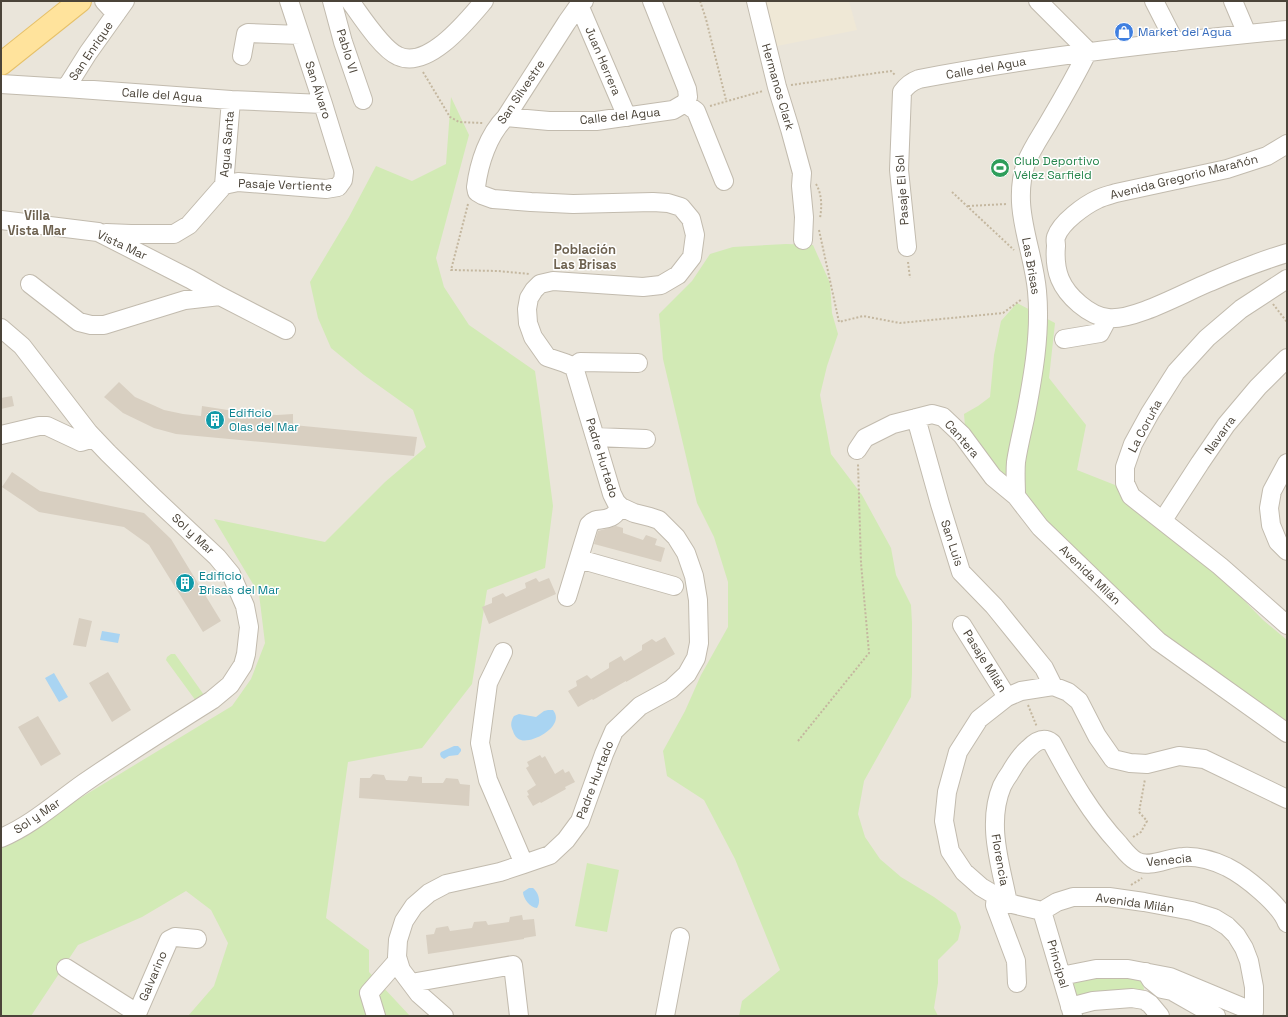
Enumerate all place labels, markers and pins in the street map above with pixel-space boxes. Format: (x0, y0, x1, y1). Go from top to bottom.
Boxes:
shop icon: Market del Agua (1113, 21, 1135, 43)
place label: Market del Agua (1138, 24, 1232, 40)
place label: Club Deportivo Vélez Sarfield (1014, 153, 1100, 183)
sports icon: Club Deportivo Vélez Sarfield (989, 157, 1011, 179)
place label: Edificio Olas del Mar (229, 405, 299, 435)
building icon: Edificio Olas del Mar (204, 409, 226, 431)
place label: Edificio Brisas del Mar (199, 568, 280, 598)
building icon: Edificio Brisas del Mar (174, 572, 196, 594)

